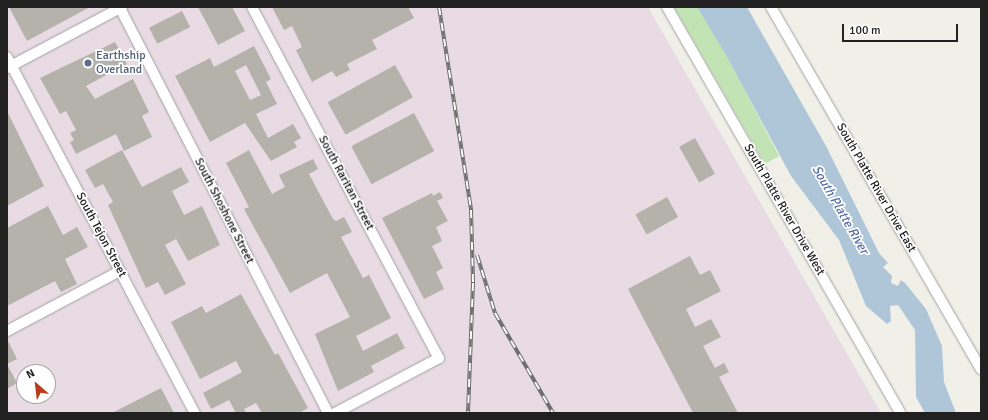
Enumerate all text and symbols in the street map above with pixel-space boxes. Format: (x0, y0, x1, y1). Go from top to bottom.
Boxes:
scale bar (844, 16, 960, 42)
text: 100 m (849, 23, 881, 38)
place label: Earthship Overland (96, 49, 146, 77)
marker: Earthship Overland (83, 58, 93, 68)
street label: South Platte River Drive East (833, 121, 919, 255)
street label: South Raritan Street (315, 133, 377, 233)
street label: South Platte River Drive West (740, 142, 828, 278)
street label: South Shoshone Street (191, 156, 257, 266)
water label: South Platte River (808, 163, 872, 257)
street label: South Tejon Street (73, 190, 129, 280)
north arrow (16, 364, 56, 404)
text: N (24, 366, 37, 381)

